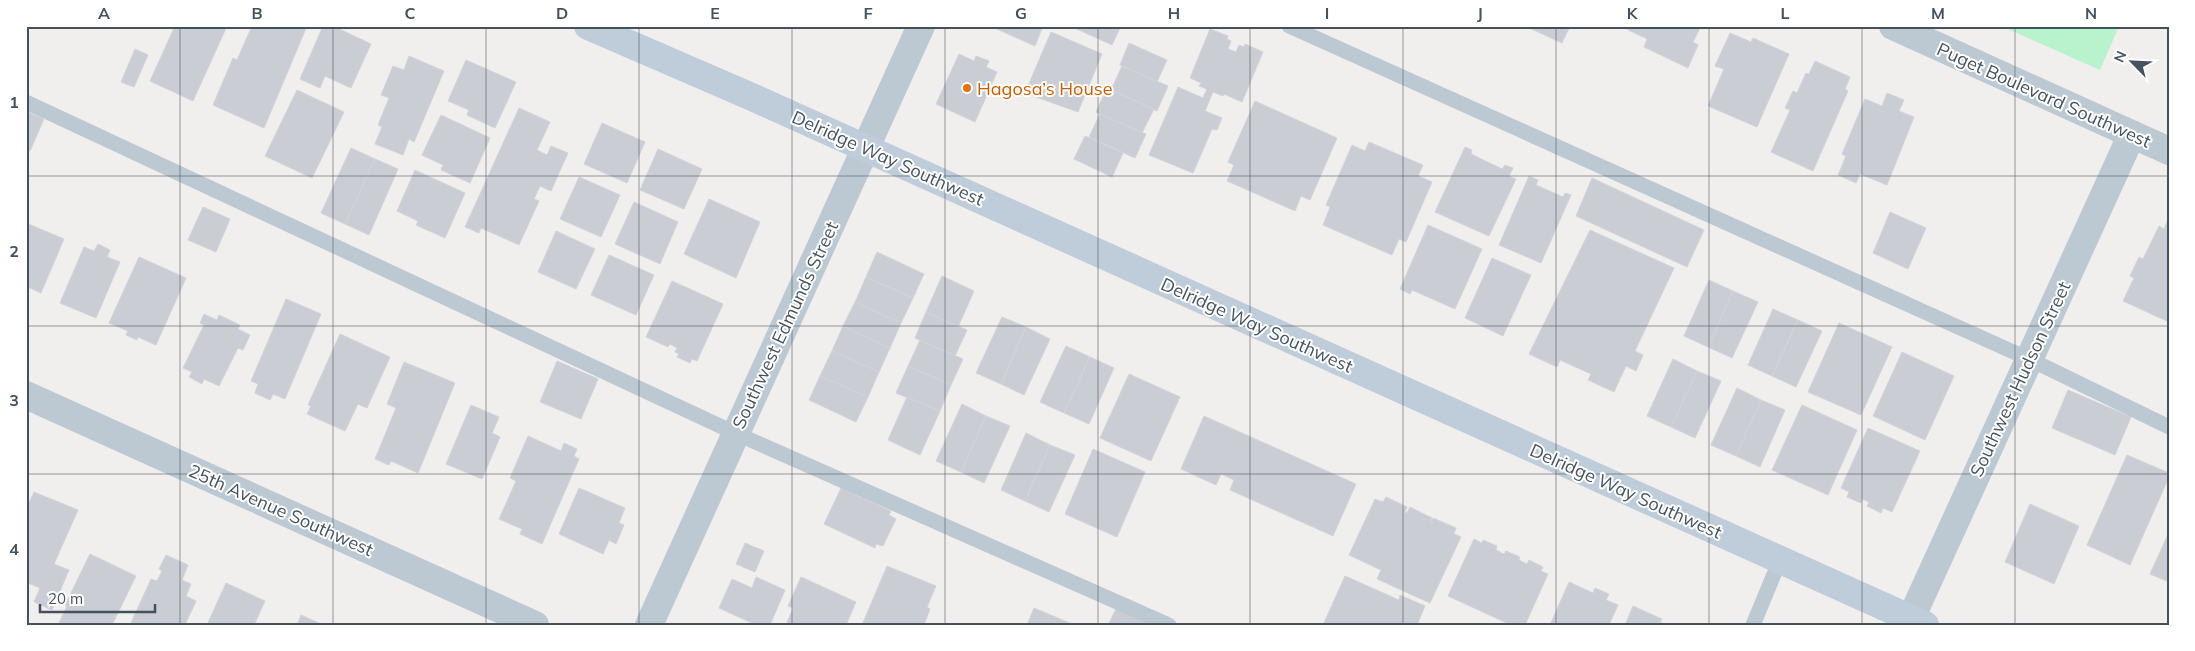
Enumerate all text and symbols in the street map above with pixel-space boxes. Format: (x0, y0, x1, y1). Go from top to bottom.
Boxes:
text: A (98, 3, 110, 23)
text: B (251, 3, 263, 23)
text: C (405, 3, 416, 23)
text: D (556, 3, 568, 23)
text: E (710, 3, 720, 23)
text: F (863, 3, 873, 23)
text: G (1015, 3, 1027, 23)
text: H (1168, 3, 1180, 23)
text: I (1325, 3, 1329, 23)
text: J (1477, 3, 1483, 23)
text: K (1627, 3, 1639, 23)
text: L (1781, 3, 1790, 23)
text: M (1931, 3, 1945, 23)
text: N (2085, 3, 2097, 23)
street label: Puget Boulevard Southwest (1934, 37, 2154, 153)
north arrow (2108, 38, 2158, 88)
text: N (2110, 48, 2130, 65)
place label: Hagosa’s House (977, 77, 1112, 100)
marker: Hagosa’s House (961, 82, 973, 94)
text: 1 (9, 92, 19, 112)
street label: Delridge Way Southwest (789, 105, 987, 211)
street label: Southwest Edmunds Street (727, 218, 843, 432)
text: 2 (9, 241, 19, 261)
street label: Delridge Way Southwest (1158, 272, 1356, 378)
street label: Southwest Hudson Street (1965, 278, 2075, 480)
text: 3 (9, 390, 19, 410)
street label: Delridge Way Southwest (1527, 438, 1725, 544)
street label: 25th Avenue Southwest (185, 459, 377, 561)
text: 4 (9, 539, 19, 559)
scale bar (40, 581, 155, 613)
text: 20 m (48, 589, 83, 608)

